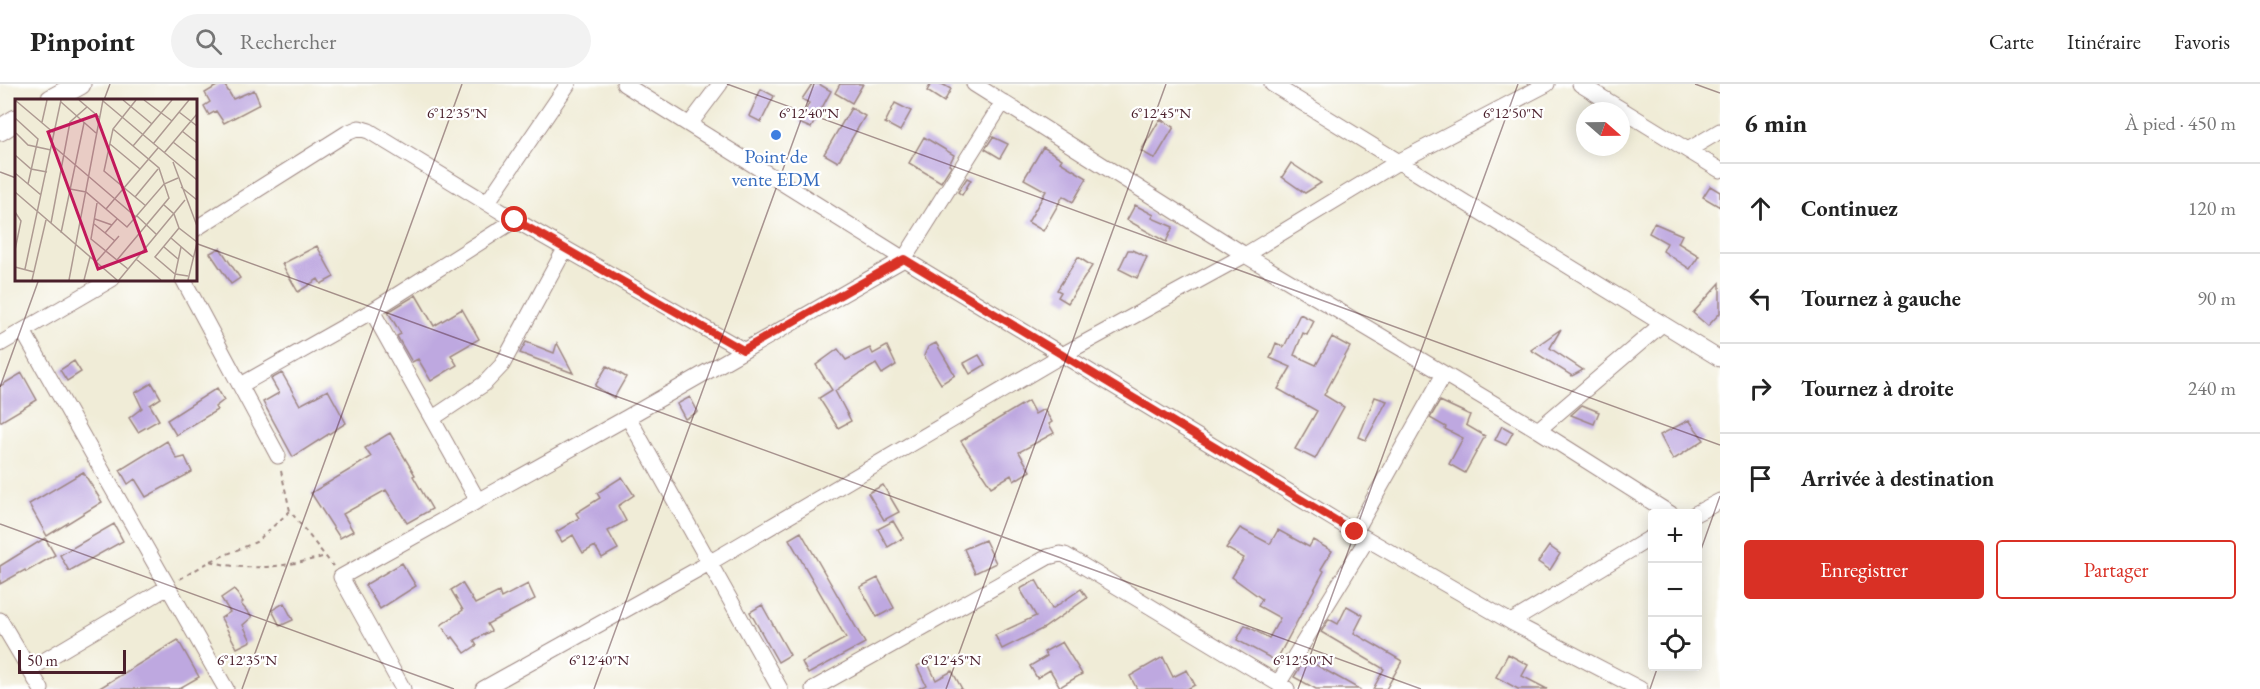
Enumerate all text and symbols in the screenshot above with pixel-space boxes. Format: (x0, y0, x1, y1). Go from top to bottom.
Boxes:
search box (171, 14, 591, 68)
text: Pinpoint (30, 23, 135, 59)
icon: search (192, 25, 225, 58)
text: Rechercher (240, 27, 336, 56)
text: Carte (1989, 28, 2034, 55)
text: Itinéraire (2067, 28, 2141, 55)
text: Favoris (2174, 28, 2230, 55)
inset map (15, 99, 196, 280)
north arrow (1576, 102, 1630, 156)
text: 6°12'35"N (427, 103, 487, 122)
text: 6°12'40"N (779, 103, 839, 122)
text: 6°12'45"N (1131, 103, 1191, 122)
text: 6°12'50"N (1483, 103, 1543, 122)
text: 6 min (1744, 106, 1807, 140)
text: À pied · 450 m (2125, 110, 2236, 136)
marker: Point de vente EDM (769, 128, 783, 142)
place label: Point de vente EDM (731, 143, 821, 192)
icon: ahead (1744, 192, 1777, 225)
text: Continuez (1801, 194, 1898, 223)
text: 120 m (2188, 195, 2236, 221)
route start (501, 206, 527, 232)
icon: left (1744, 282, 1777, 315)
text: Tournez à gauche (1801, 284, 1961, 313)
text: 90 m (2197, 285, 2236, 311)
icon: right (1744, 372, 1777, 405)
text: Tournez à droite (1801, 374, 1954, 403)
text: 240 m (2188, 375, 2236, 401)
icon: arrive (1744, 462, 1777, 495)
text: Arrivée à destination (1801, 464, 1994, 493)
map controls (1648, 509, 1702, 671)
button: + (1648, 509, 1702, 563)
route end (1341, 518, 1367, 544)
button: Enregistrer (1744, 540, 1984, 599)
button: Partager (1996, 540, 2236, 599)
button: − (1648, 563, 1702, 617)
button: locate (1648, 617, 1702, 671)
scale bar (18, 647, 126, 674)
text: 50 m (27, 650, 58, 671)
text: 6°12'35"N (217, 650, 277, 669)
text: 6°12'40"N (569, 650, 629, 669)
text: 6°12'45"N (921, 650, 981, 669)
text: 6°12'50"N (1273, 650, 1333, 669)

